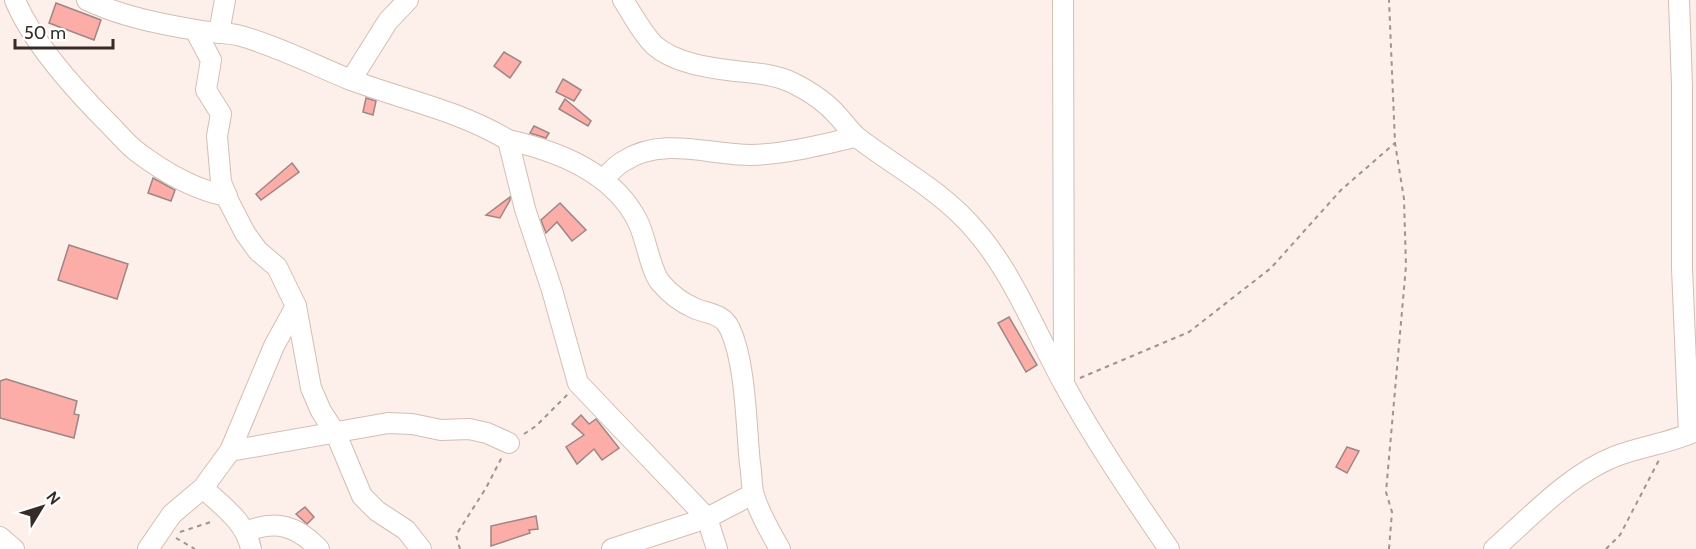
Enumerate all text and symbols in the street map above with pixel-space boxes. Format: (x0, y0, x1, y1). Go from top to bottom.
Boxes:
scale bar (15, 12, 112, 50)
text: 50 m (24, 22, 66, 44)
north arrow (12, 477, 72, 537)
text: N (42, 488, 64, 508)

